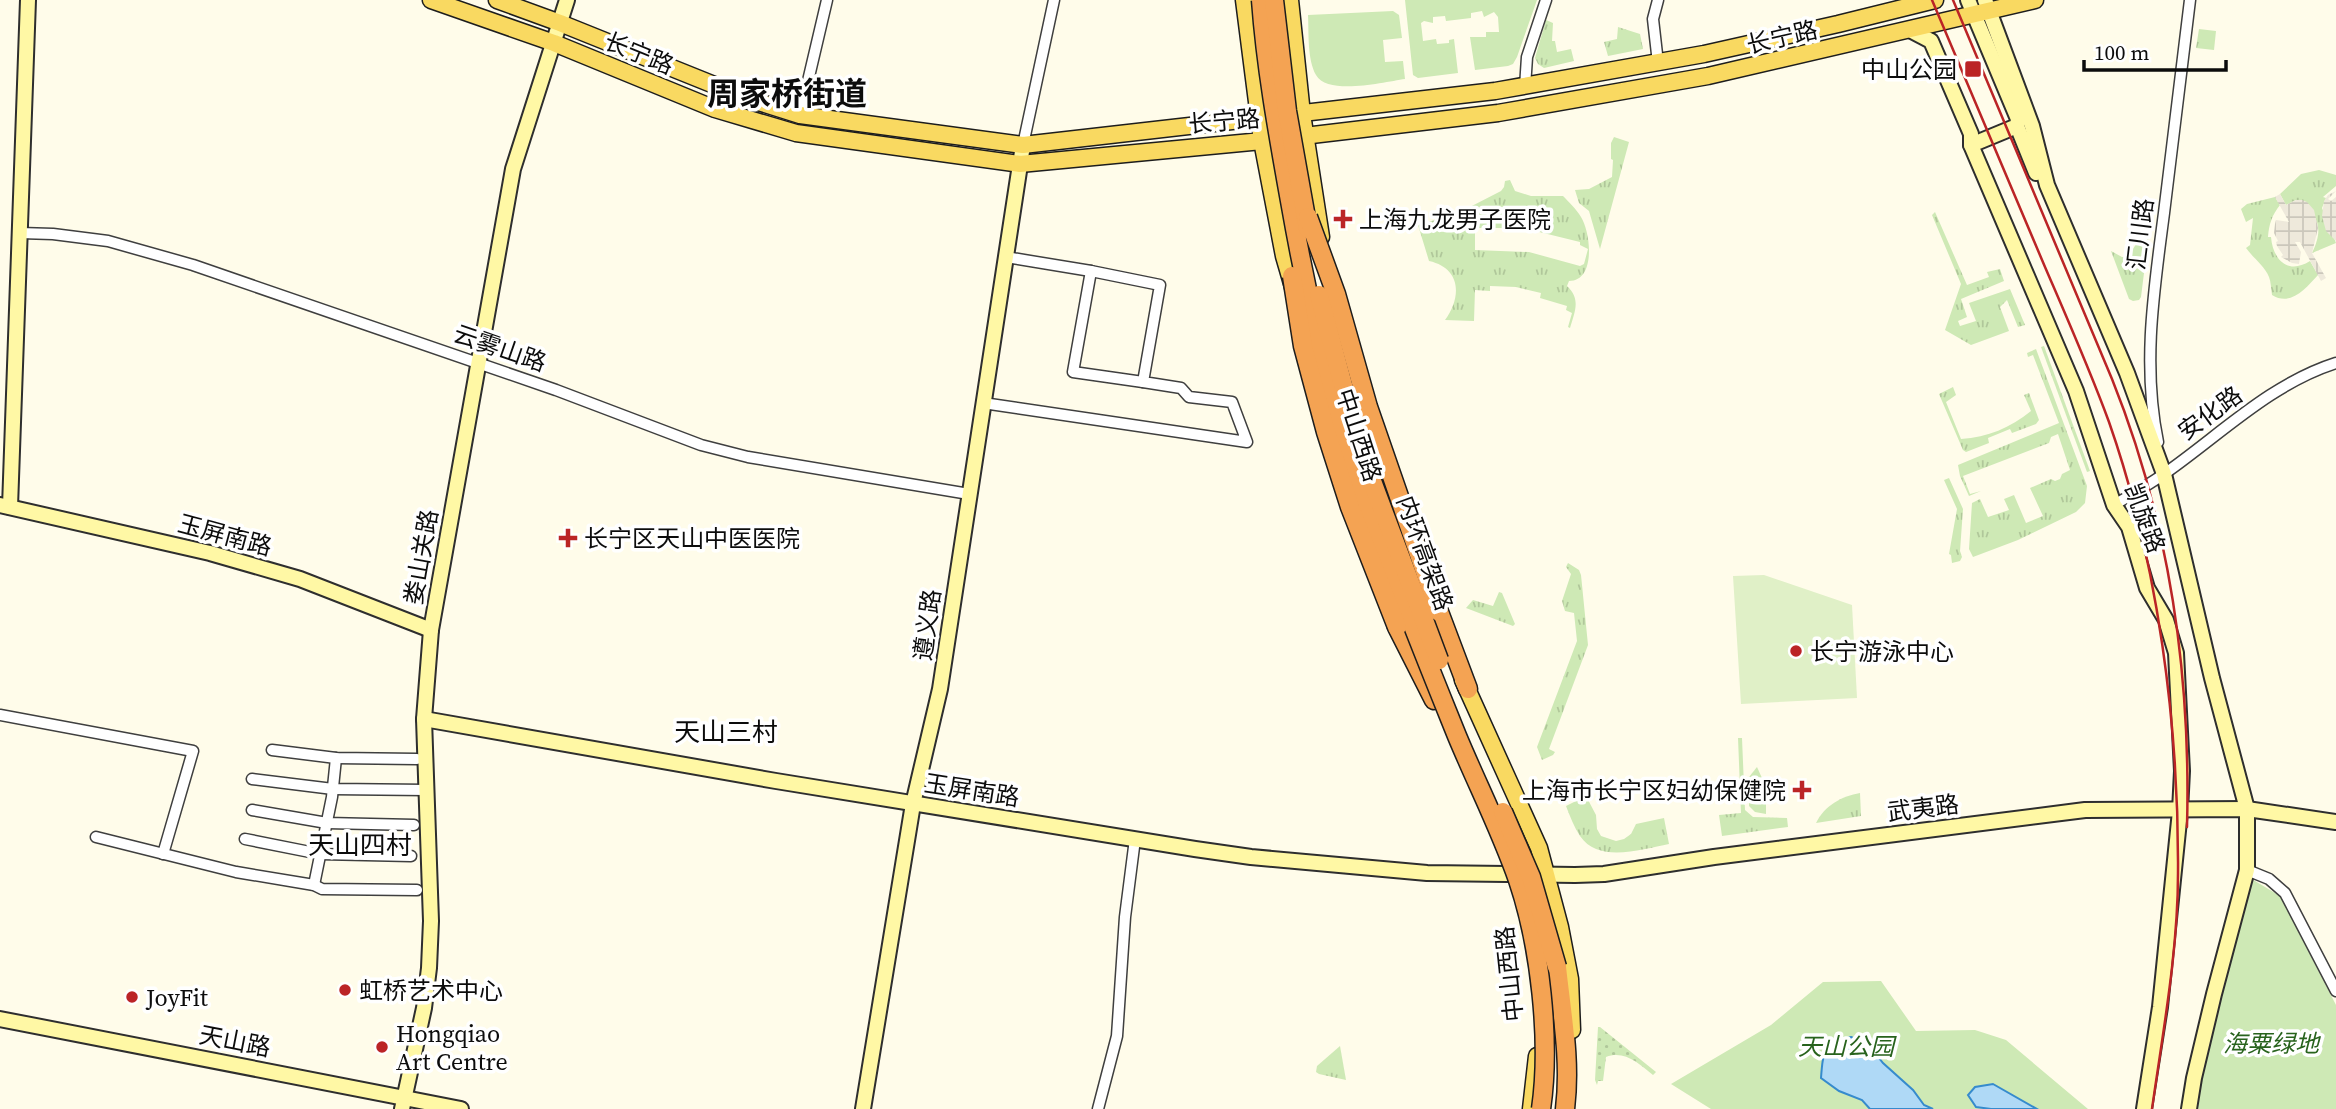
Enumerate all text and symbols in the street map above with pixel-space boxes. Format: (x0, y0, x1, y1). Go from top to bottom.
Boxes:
street label: 长宁路 (1743, 13, 1821, 61)
street label: 长宁路 (599, 24, 679, 82)
scale bar (2084, 28, 2226, 72)
text: 100 m (2094, 38, 2149, 67)
place label: 中山公园 (1861, 53, 1957, 86)
marker: 中山公园 (1963, 59, 1983, 79)
district label: 周家桥街道 (707, 72, 867, 116)
street label: 长宁路 (1187, 101, 1261, 141)
street label: 汇川路 (2119, 196, 2161, 272)
place label: 上海九龙男子医院 (1359, 203, 1551, 236)
marker: 上海九龙男子医院 (1333, 209, 1353, 229)
street label: 云雾山路 (449, 317, 551, 379)
street label: 安化路 (2171, 378, 2249, 448)
street label: 中山西路 (1328, 384, 1390, 486)
street label: 凯旋路 (2117, 478, 2173, 558)
street label: 内环高架路 (1389, 491, 1461, 615)
street label: 玉屏南路 (174, 507, 276, 563)
street label: 娄山关路 (396, 507, 446, 607)
place label: 长宁区天山中医医院 (584, 522, 800, 555)
marker: 长宁区天山中医医院 (558, 528, 578, 548)
street label: 遵义路 (906, 587, 948, 663)
place label: 长宁游泳中心 (1810, 635, 1954, 668)
marker: 长宁游泳中心 (1788, 643, 1804, 659)
district label: 天山三村 (674, 714, 778, 750)
street label: 玉屏南路 (922, 766, 1022, 814)
place label: 上海市长宁区妇幼保健院 (1522, 774, 1786, 807)
marker: 上海市长宁区妇幼保健院 (1792, 780, 1812, 800)
street label: 武夷路 (1885, 787, 1961, 829)
district label: 天山四村 (308, 827, 412, 863)
street label: 中山西路 (1488, 925, 1530, 1023)
place label: 虹桥艺术中心 (359, 974, 503, 1007)
place label: JoyFit (145, 981, 208, 1014)
marker: 虹桥艺术中心 (337, 982, 353, 998)
marker: JoyFit (124, 989, 140, 1005)
place label: Hongqiao Art Centre (396, 1017, 508, 1078)
street label: 天山路 (197, 1018, 273, 1064)
park label: 海粟绿地 (2223, 1027, 2322, 1060)
park label: 天山公园 (1798, 1030, 1897, 1063)
marker: Hongqiao Art Centre (374, 1039, 390, 1055)

